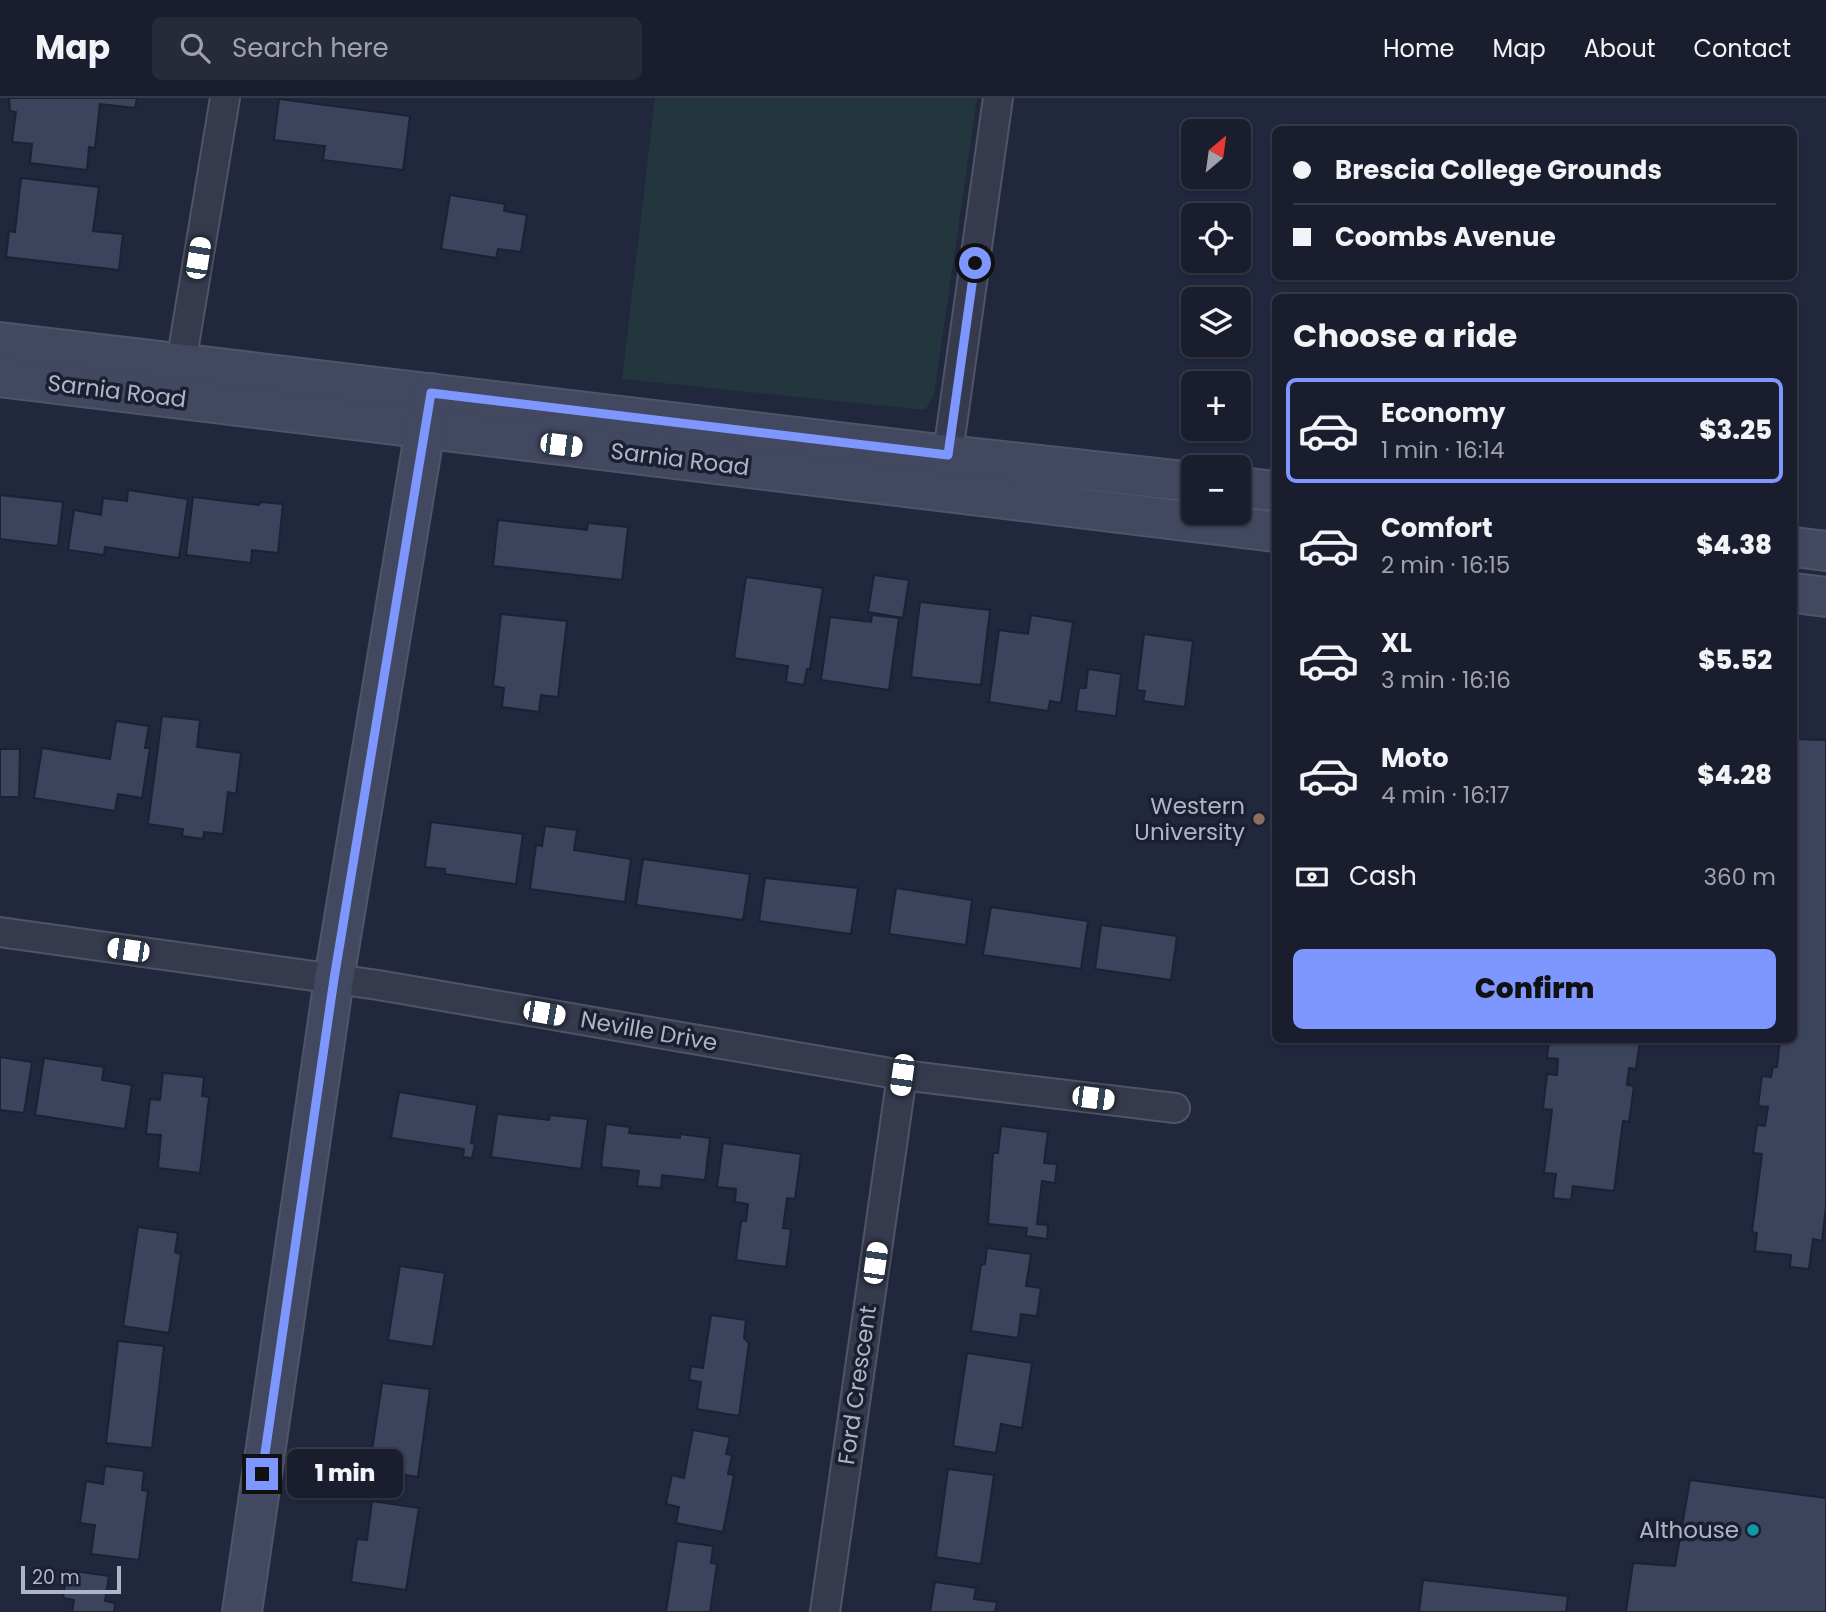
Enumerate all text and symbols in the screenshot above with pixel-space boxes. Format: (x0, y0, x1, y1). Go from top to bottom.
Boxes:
search box (152, 17, 642, 80)
text: Map (35, 24, 110, 71)
icon: search (176, 29, 214, 67)
text: Search here (232, 30, 389, 66)
text: Home (1383, 32, 1455, 65)
text: Map (1493, 32, 1546, 65)
text: About (1584, 32, 1655, 65)
text: Contact (1693, 32, 1791, 65)
north arrow (1181, 119, 1251, 189)
map controls (1181, 119, 1251, 525)
text: Brescia College Grounds (1335, 152, 1662, 188)
button: locate (1181, 203, 1251, 273)
text: Coombs Avenue (1335, 219, 1556, 255)
car (185, 236, 212, 280)
route start (959, 247, 991, 279)
button: layers (1181, 287, 1251, 357)
text: Choose a ride (1293, 313, 1517, 358)
street label: Sarnia Road (46, 367, 188, 415)
button: + (1181, 371, 1251, 441)
text: Economy (1381, 395, 1505, 431)
icon: car (1297, 399, 1360, 462)
text: $3.25 (1699, 412, 1772, 448)
car (539, 432, 584, 458)
text: 1 min · 16:14 (1381, 434, 1504, 466)
street label: Sarnia Road (609, 435, 751, 483)
button: − (1181, 455, 1251, 525)
text: Comfort (1381, 510, 1493, 546)
icon: car (1297, 514, 1360, 577)
text: $4.38 (1696, 527, 1772, 563)
text: 2 min · 16:15 (1381, 549, 1510, 581)
text: XL (1381, 625, 1412, 661)
icon: car (1297, 629, 1360, 692)
text: $5.52 (1698, 642, 1772, 678)
text: 3 min · 16:16 (1381, 664, 1511, 696)
text: Moto (1381, 740, 1449, 776)
icon: car (1297, 744, 1360, 807)
text: $4.28 (1697, 757, 1772, 793)
text: 4 min · 16:17 (1381, 779, 1510, 811)
place label: Western University (1134, 790, 1245, 848)
marker: Western University (1251, 811, 1267, 827)
icon: cash (1293, 858, 1331, 896)
text: Cash (1349, 858, 1417, 894)
text: 360 m (1704, 861, 1776, 893)
car (106, 937, 151, 963)
button: Confirm (1293, 949, 1776, 1029)
car (522, 999, 567, 1027)
street label: Neville Drive (578, 1003, 720, 1059)
car (889, 1053, 916, 1097)
car (1071, 1085, 1116, 1111)
car (862, 1241, 889, 1285)
street label: Ford Crescent (830, 1303, 884, 1467)
callout: 1 min (286, 1450, 402, 1498)
text: 1 min (315, 1457, 375, 1489)
route end (246, 1458, 278, 1490)
place label: Althouse (1639, 1514, 1739, 1546)
marker: Althouse (1745, 1522, 1761, 1538)
scale bar (21, 1563, 121, 1595)
text: 20 m (32, 1564, 80, 1591)

